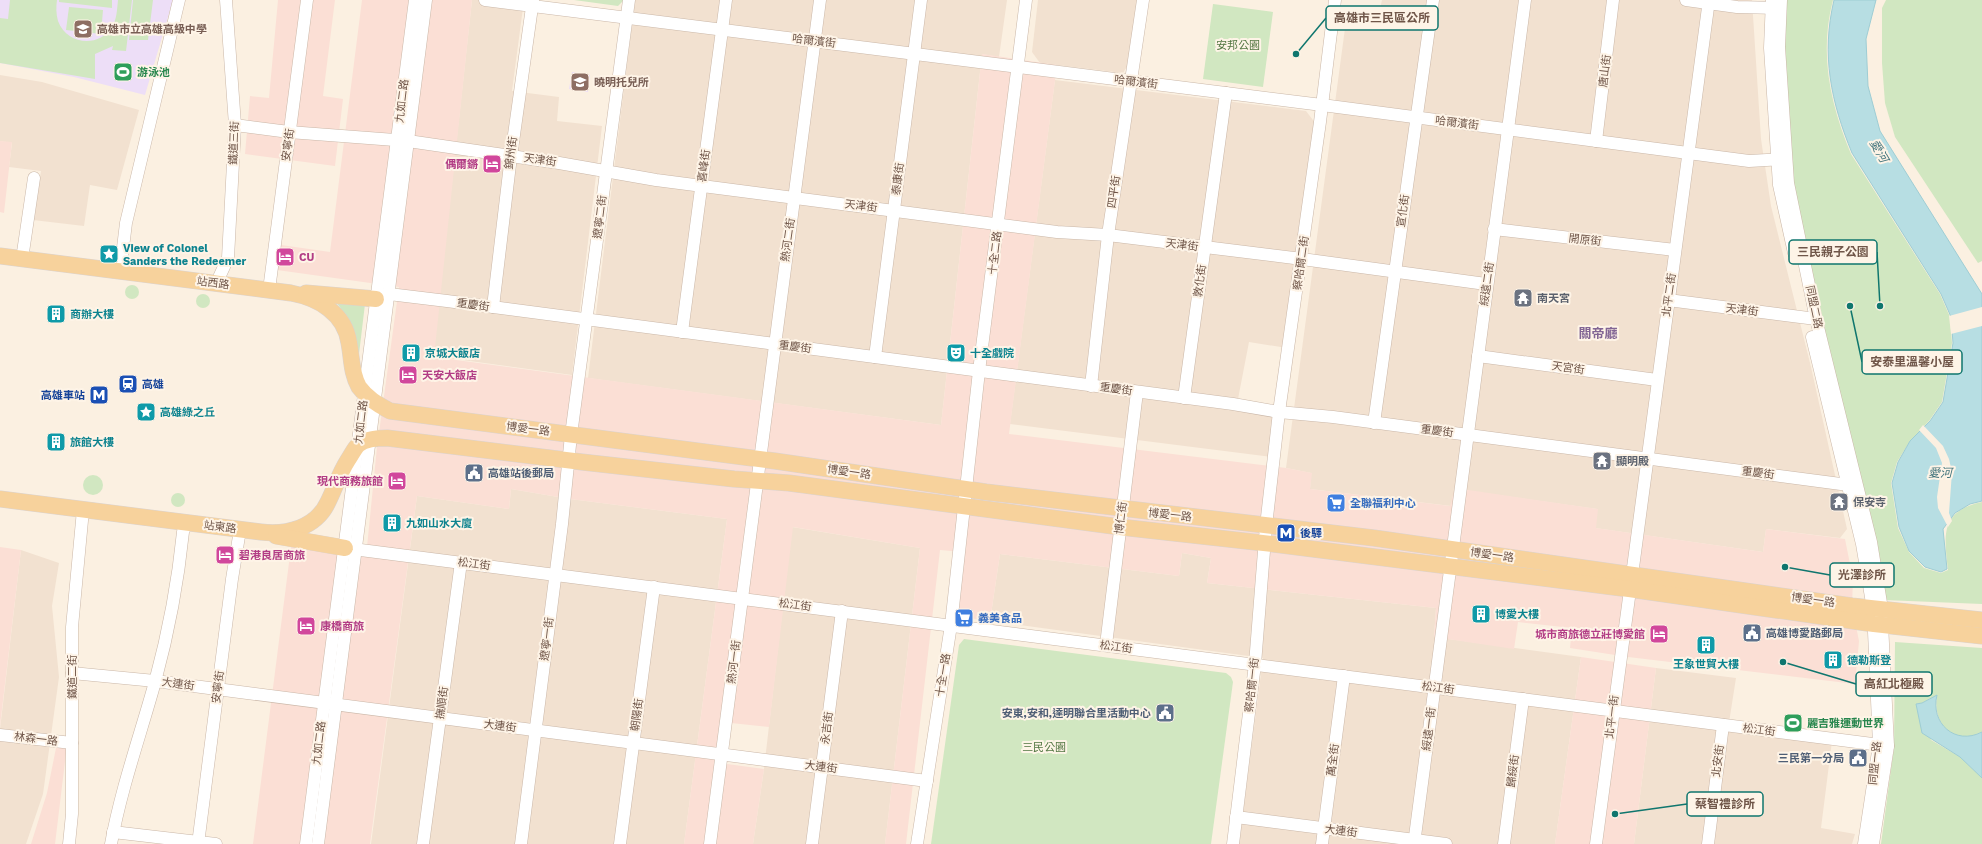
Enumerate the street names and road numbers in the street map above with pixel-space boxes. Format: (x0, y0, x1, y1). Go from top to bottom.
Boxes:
street label: 哈爾濱街 (791, 32, 837, 50)
street label: 唐山街 (1597, 54, 1613, 88)
street label: 哈爾濱街 (1113, 73, 1159, 91)
street label: 九如二路 (393, 78, 411, 124)
street label: 哈爾濱街 (1434, 114, 1480, 132)
street label: 鐵道三街 (227, 121, 241, 165)
street label: 安寧街 (279, 128, 297, 162)
street label: 錦州街 (502, 136, 520, 170)
street label: 喜峰街 (695, 149, 713, 183)
street label: 天津街 (523, 151, 557, 169)
street label: 泰康街 (890, 162, 906, 196)
street label: 四平街 (1105, 175, 1123, 209)
street label: 遼寧二街 (591, 194, 609, 240)
street label: 宣化街 (1394, 194, 1412, 228)
street label: 天津街 (844, 198, 878, 214)
street label: 熱河二街 (779, 217, 797, 263)
street label: 十全二路 (986, 230, 1004, 276)
street label: 開原街 (1568, 232, 1602, 248)
street label: 察哈爾二街 (1291, 235, 1311, 291)
street label: 天津街 (1165, 237, 1199, 253)
street label: 綏遠二街 (1478, 261, 1496, 307)
street label: 敦化街 (1191, 264, 1209, 298)
street label: 北平二街 (1660, 272, 1678, 318)
street label: 站西路 (196, 275, 230, 291)
street label: 同盟二路 (1803, 284, 1825, 330)
street label: 重慶街 (456, 296, 490, 314)
street label: 天津街 (1725, 302, 1759, 318)
street label: 重慶街 (778, 339, 812, 355)
street label: 天宮街 (1551, 359, 1585, 377)
street label: 重慶街 (1099, 380, 1133, 398)
street label: 九如二路 (352, 399, 370, 445)
street label: 博愛一路 (505, 420, 551, 438)
street label: 重慶街 (1420, 423, 1454, 439)
street label: 博愛一路 (826, 463, 872, 481)
street label: 重慶街 (1741, 465, 1775, 481)
street label: 博仁街 (1113, 501, 1129, 535)
street label: 博愛一路 (1147, 506, 1193, 524)
street label: 站東路 (203, 519, 237, 535)
street label: 博愛一路 (1469, 546, 1515, 564)
street label: 松江街 (457, 556, 491, 572)
street label: 博愛一路 (1790, 591, 1836, 609)
street label: 松江街 (778, 597, 812, 613)
street label: 遼寧一街 (538, 616, 556, 662)
street label: 熱河一街 (725, 639, 743, 685)
street label: 松江街 (1099, 639, 1133, 655)
street label: 十全一路 (933, 652, 953, 698)
street label: 鐵道二街 (66, 655, 79, 699)
street label: 察哈爾一街 (1243, 657, 1261, 713)
street label: 安寧街 (210, 670, 226, 704)
street label: 大連街 (161, 675, 195, 693)
street label: 松江街 (1421, 680, 1455, 696)
street label: 撫順街 (433, 686, 451, 720)
street label: 北平一街 (1603, 694, 1621, 740)
street label: 朝陽街 (628, 698, 646, 732)
street label: 綏遠一街 (1420, 706, 1438, 752)
street label: 永吉街 (819, 711, 835, 745)
street label: 大連街 (483, 718, 517, 734)
street label: 九如二路 (310, 720, 328, 766)
street label: 松江街 (1742, 722, 1776, 738)
street label: 林森一路 (13, 730, 59, 748)
street label: 同盟一路 (1866, 740, 1884, 786)
street label: 萬全街 (1325, 743, 1341, 777)
street label: 北安街 (1710, 744, 1726, 778)
street label: 歸綏街 (1505, 754, 1521, 788)
street label: 大連街 (804, 759, 838, 775)
street label: 大連街 (1324, 823, 1358, 839)

